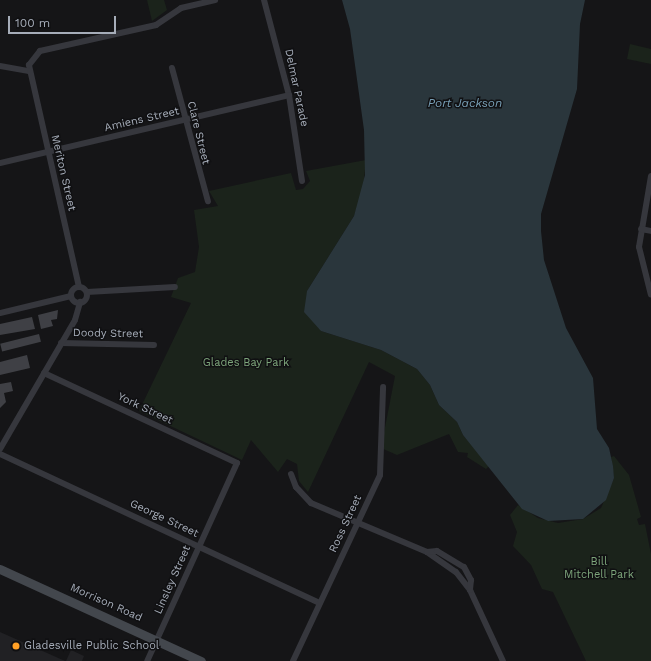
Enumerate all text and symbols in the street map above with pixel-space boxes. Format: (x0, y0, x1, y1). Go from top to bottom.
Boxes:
scale bar (10, 8, 118, 34)
text: 100 m (15, 16, 50, 30)
street label: Delmar Parade (281, 48, 311, 128)
water label: Port Jackson (428, 97, 502, 111)
street label: Clare Street (184, 100, 212, 166)
street label: Amiens Street (103, 105, 181, 135)
street label: Meriton Street (48, 134, 78, 212)
street label: Doody Street (73, 327, 143, 341)
park label: Glades Bay Park (203, 356, 289, 370)
street label: York Street (115, 390, 175, 428)
street label: Ross Street (327, 493, 365, 555)
street label: George Street (128, 497, 200, 541)
street label: Linsley Street (152, 543, 194, 617)
park label: Bill Mitchell Park (564, 556, 634, 582)
street label: Morrison Road (68, 581, 144, 625)
place label: Gladesville Public School (24, 639, 159, 653)
marker: Gladesville Public School (11, 641, 21, 651)

